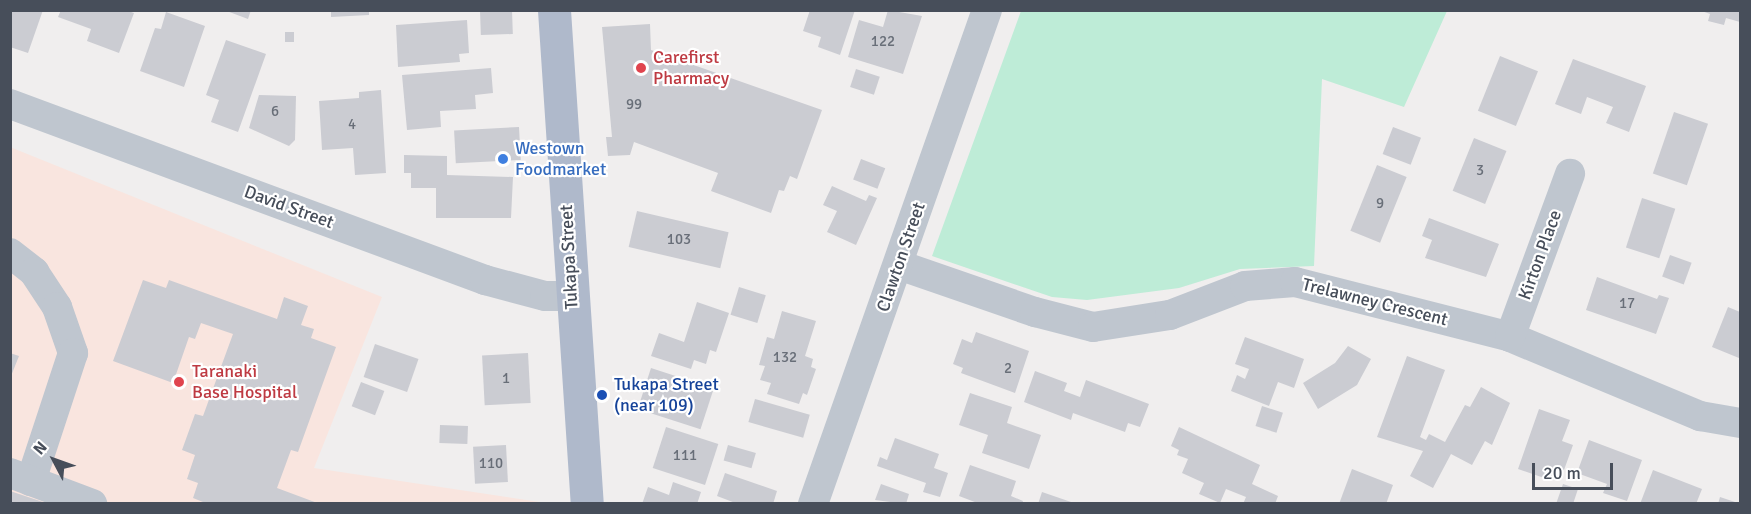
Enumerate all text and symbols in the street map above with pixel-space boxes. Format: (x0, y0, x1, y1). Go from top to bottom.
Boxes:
house number: 122 (871, 33, 895, 51)
place label: Carefirst Pharmacy (653, 47, 729, 90)
marker: Carefirst Pharmacy (634, 61, 648, 75)
house number: 99 (626, 96, 642, 114)
house number: 6 (271, 103, 279, 121)
house number: 4 (348, 116, 356, 134)
place label: Westown Foodmarket (515, 138, 606, 180)
marker: Westown Foodmarket (496, 152, 510, 166)
house number: 3 (1476, 162, 1484, 180)
street label: David Street (241, 181, 337, 233)
house number: 9 (1376, 195, 1384, 213)
street label: Clawton Street (872, 199, 930, 315)
street label: Tukapa Street (555, 204, 583, 310)
street label: Kirton Place (1514, 207, 1566, 303)
house number: 103 (667, 231, 691, 249)
street label: Trelawney Crescent (1300, 273, 1450, 331)
house number: 17 (1619, 295, 1635, 313)
house number: 132 (773, 349, 797, 367)
house number: 2 (1004, 360, 1012, 378)
place label: Taranaki Base Hospital (192, 361, 297, 404)
house number: 1 (502, 370, 510, 388)
marker: Taranaki Base Hospital (170, 373, 188, 391)
place label: Tukapa Street (near 109) (614, 374, 719, 416)
marker: Tukapa Street (near 109) (595, 388, 609, 402)
north arrow (24, 430, 84, 490)
text: N (29, 437, 52, 459)
house number: 111 (673, 447, 697, 465)
scale bar (1535, 451, 1616, 489)
house number: 110 (479, 455, 503, 473)
text: 20 m (1543, 462, 1581, 484)

